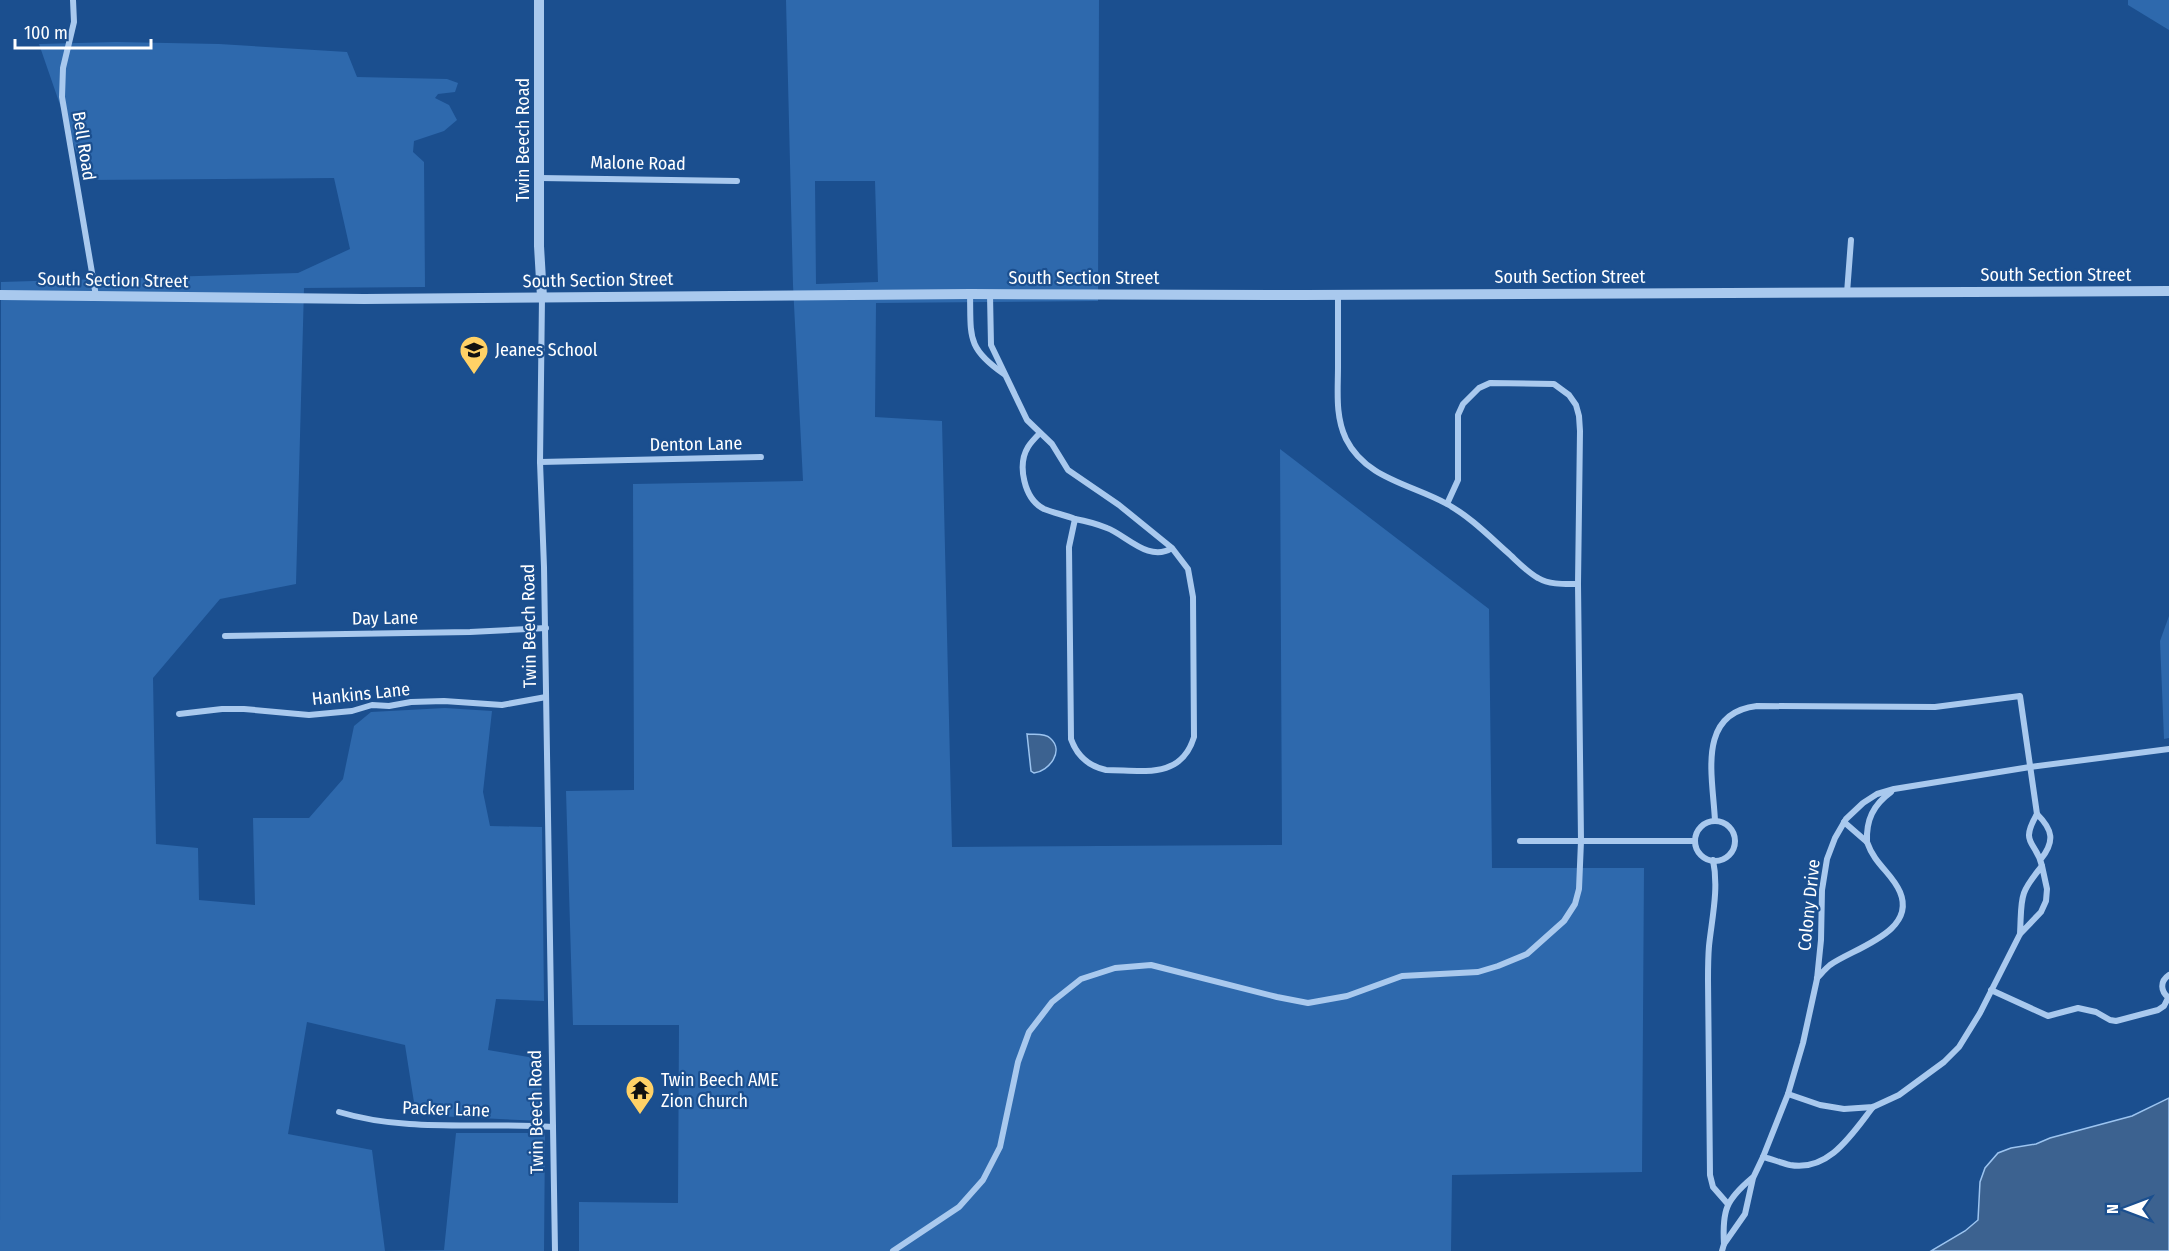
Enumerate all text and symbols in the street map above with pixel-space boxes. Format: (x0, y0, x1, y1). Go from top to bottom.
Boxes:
scale bar (15, 12, 152, 50)
text: 100 m (24, 22, 68, 44)
street label: Twin Beech Road (512, 78, 534, 202)
street label: Bell Road (68, 110, 100, 182)
street label: Malone Road (590, 151, 686, 175)
street label: South Section Street (1981, 264, 2132, 286)
street label: South Section Street (1495, 266, 1646, 288)
street label: South Section Street (1009, 267, 1160, 289)
street label: South Section Street (37, 268, 189, 292)
street label: South Section Street (522, 268, 674, 292)
school or university icon: Jeanes School (458, 334, 490, 376)
place label: Jeanes School (495, 339, 598, 361)
street label: Denton Lane (649, 432, 743, 456)
street label: Twin Beech Road (517, 564, 541, 688)
street label: Day Lane (352, 606, 418, 630)
street label: Hankins Lane (311, 678, 411, 710)
street label: Colony Drive (1793, 858, 1825, 952)
street label: Twin Beech Road (524, 1050, 548, 1174)
place label: Twin Beech AME Zion Church (661, 1069, 779, 1112)
temple icon: Twin Beech AME Zion Church (624, 1074, 656, 1116)
street label: Packer Lane (402, 1096, 490, 1122)
north arrow (2097, 1179, 2157, 1239)
text: N (2103, 1204, 2122, 1214)

